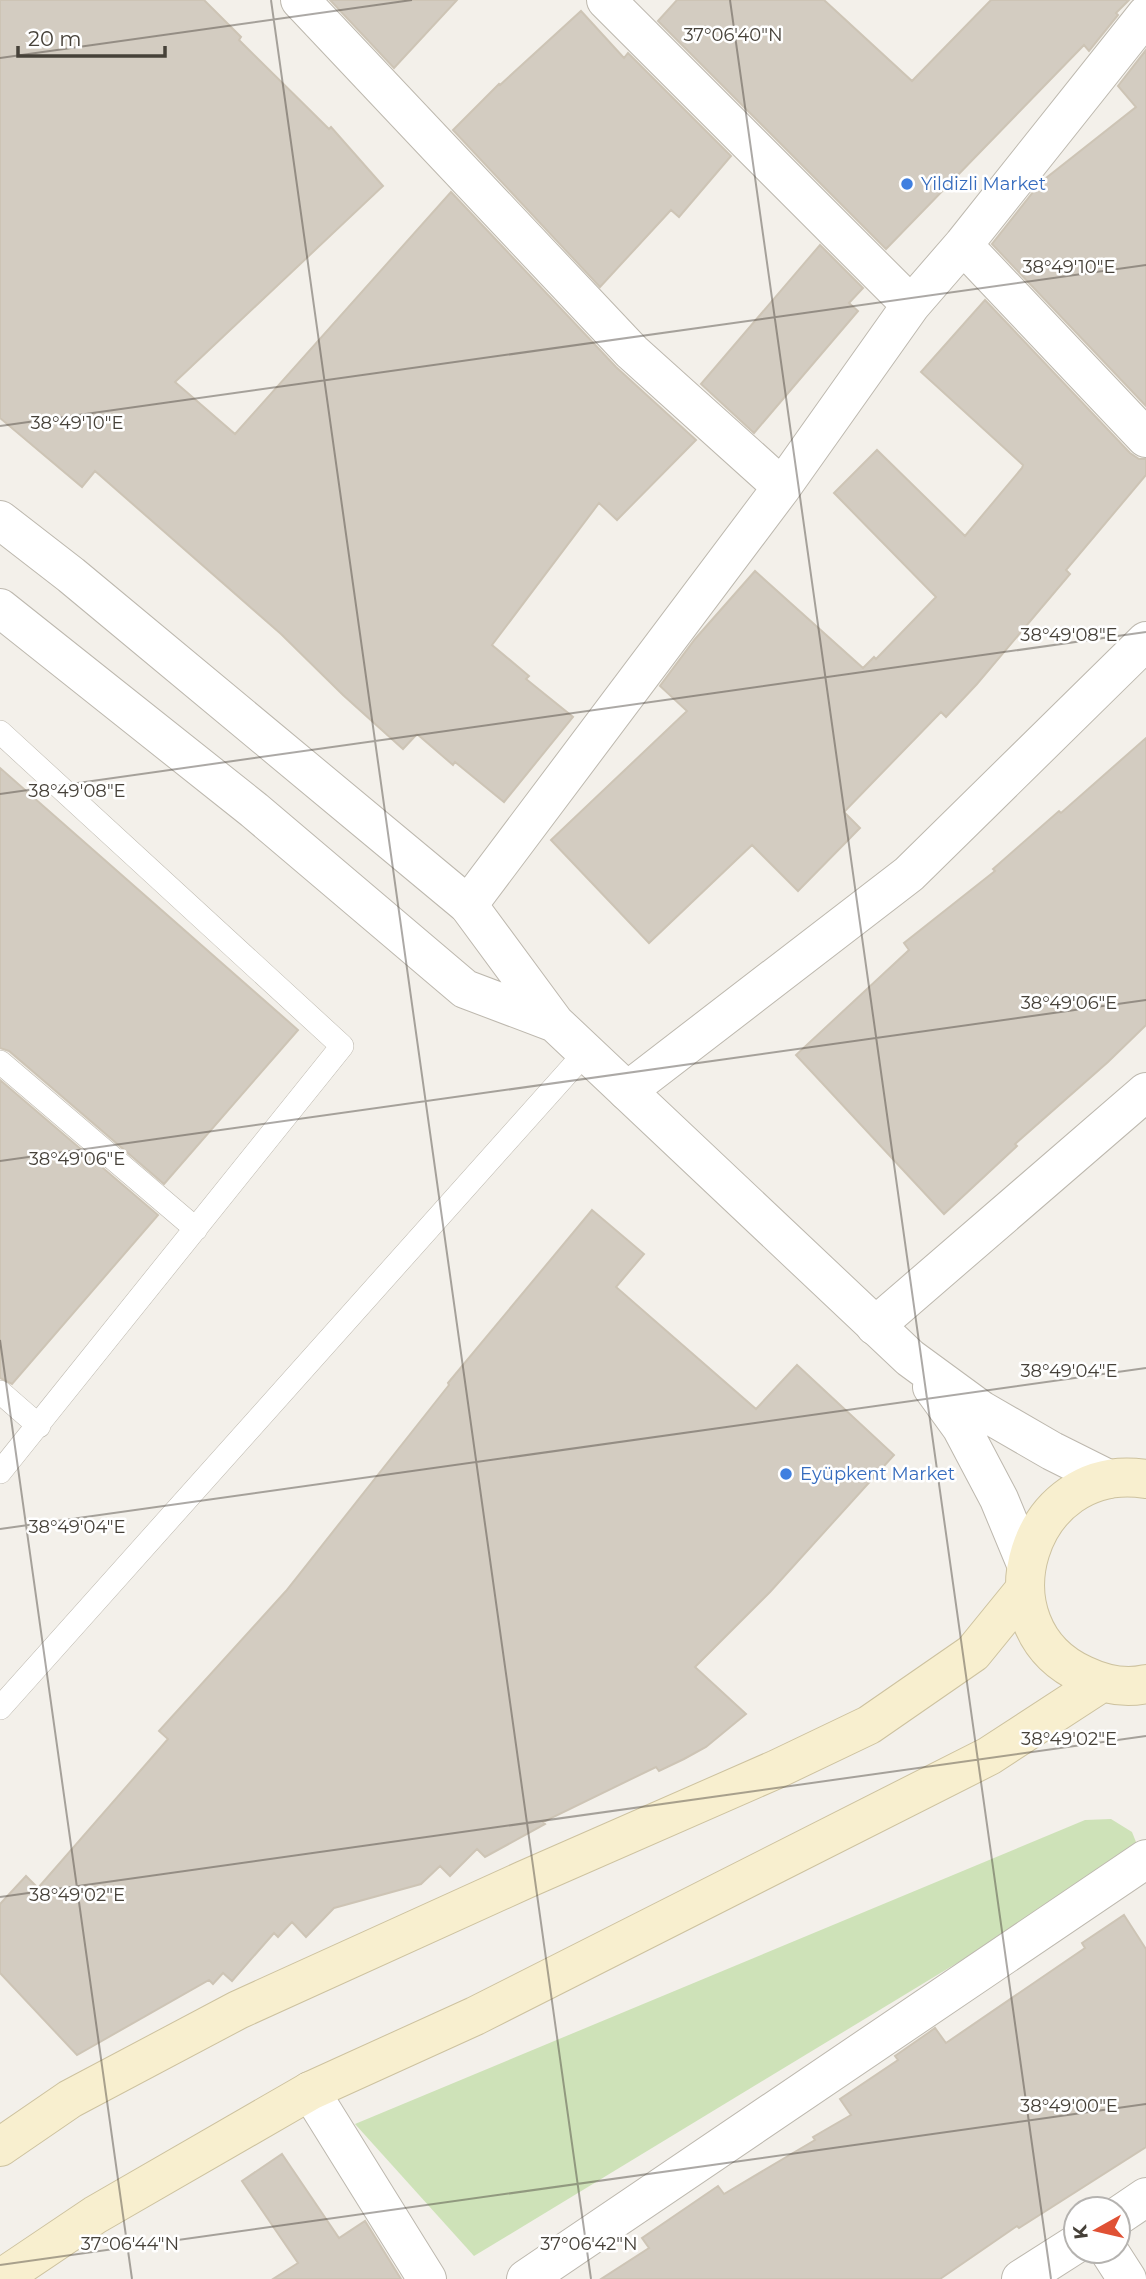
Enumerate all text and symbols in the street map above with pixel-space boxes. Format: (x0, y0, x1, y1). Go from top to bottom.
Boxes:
scale bar (18, 14, 164, 58)
text: 37°06'40"N (683, 24, 783, 46)
text: 20 m (28, 26, 82, 51)
place label: Yildizli Market (921, 173, 1046, 195)
marker: Yildizli Market (899, 176, 915, 192)
text: 38°49'10"E (1022, 256, 1116, 278)
text: 38°49'10"E (30, 412, 124, 434)
text: 38°49'08"E (1020, 624, 1118, 646)
text: 38°49'08"E (28, 780, 126, 802)
text: 38°49'06"E (1021, 992, 1117, 1014)
text: 38°49'06"E (29, 1148, 125, 1170)
text: 38°49'04"E (1020, 1360, 1118, 1382)
place label: Eyüpkent Market (800, 1463, 955, 1485)
marker: Eyüpkent Market (778, 1466, 794, 1482)
text: 38°49'04"E (28, 1516, 126, 1538)
text: 38°49'02"E (1021, 1728, 1117, 1750)
text: 38°49'02"E (29, 1884, 125, 1906)
text: 38°49'00"E (1020, 2095, 1118, 2117)
north arrow (1062, 2195, 1132, 2265)
text: K (1068, 2223, 1093, 2241)
text: 37°06'44"N (81, 2233, 179, 2255)
text: 37°06'42"N (540, 2233, 638, 2255)

